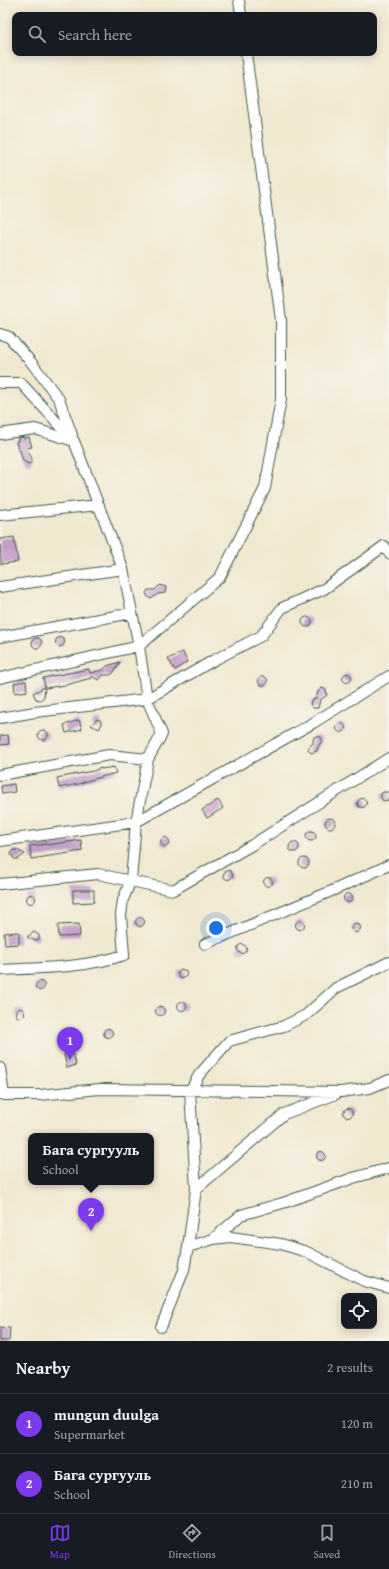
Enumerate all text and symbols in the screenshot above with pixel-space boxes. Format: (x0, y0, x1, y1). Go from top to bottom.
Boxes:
search box (12, 12, 377, 56)
icon: search (26, 23, 48, 45)
text: Search here (58, 24, 132, 45)
your location (206, 918, 226, 938)
pin: 1 (57, 1027, 83, 1060)
popup (28, 1133, 154, 1185)
text: Бага сургууль (42, 1139, 140, 1160)
text: School (42, 1160, 79, 1179)
pin: 2 (78, 1198, 104, 1231)
map controls (341, 1293, 377, 1329)
button: locate (341, 1293, 377, 1329)
text: Nearby (16, 1355, 70, 1380)
text: 2 results (327, 1358, 373, 1377)
text: mungun duulga (54, 1404, 159, 1425)
text: 1 (26, 1414, 32, 1433)
text: 120 m (341, 1414, 373, 1433)
text: Supermarket (54, 1425, 125, 1444)
text: Бага сургууль (54, 1464, 151, 1485)
text: 2 (26, 1474, 32, 1493)
text: 210 m (341, 1474, 373, 1493)
text: School (54, 1485, 90, 1504)
tab: Map (49, 1522, 71, 1562)
tab: Directions (169, 1522, 216, 1562)
tab: Saved (313, 1522, 340, 1562)

